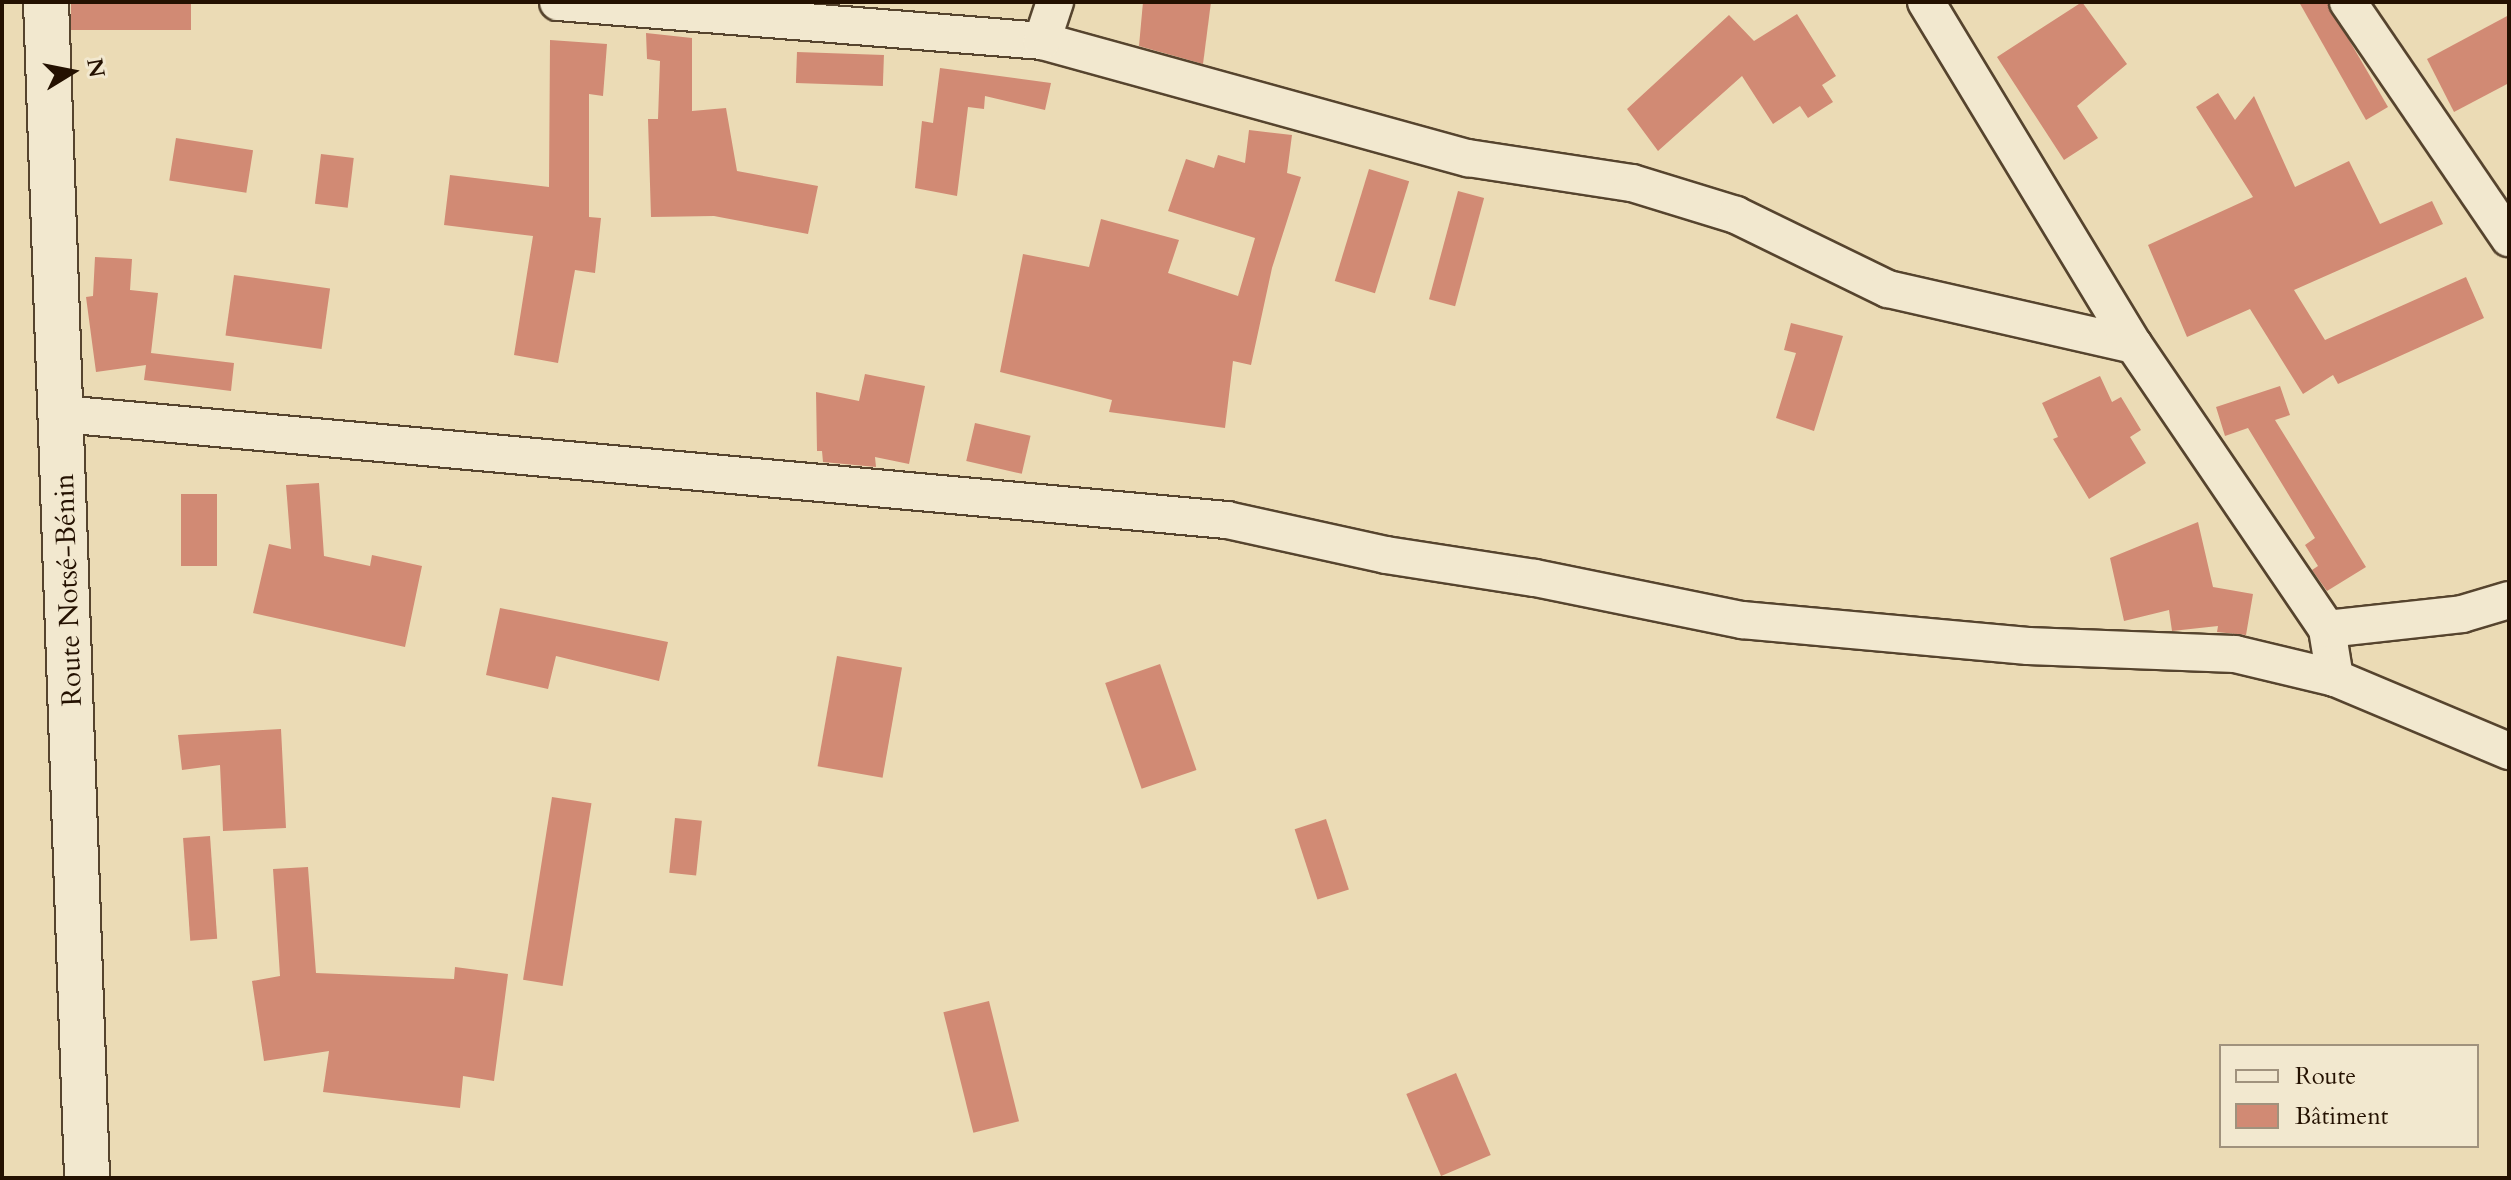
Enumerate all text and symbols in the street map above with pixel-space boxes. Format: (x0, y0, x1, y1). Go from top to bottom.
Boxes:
north arrow (32, 32, 112, 112)
text: N (79, 56, 112, 80)
street label: Route Notsé-Bénin (47, 473, 89, 707)
legend (2219, 1044, 2479, 1148)
text: Route (2295, 1060, 2356, 1093)
text: Bâtiment (2295, 1100, 2388, 1133)

